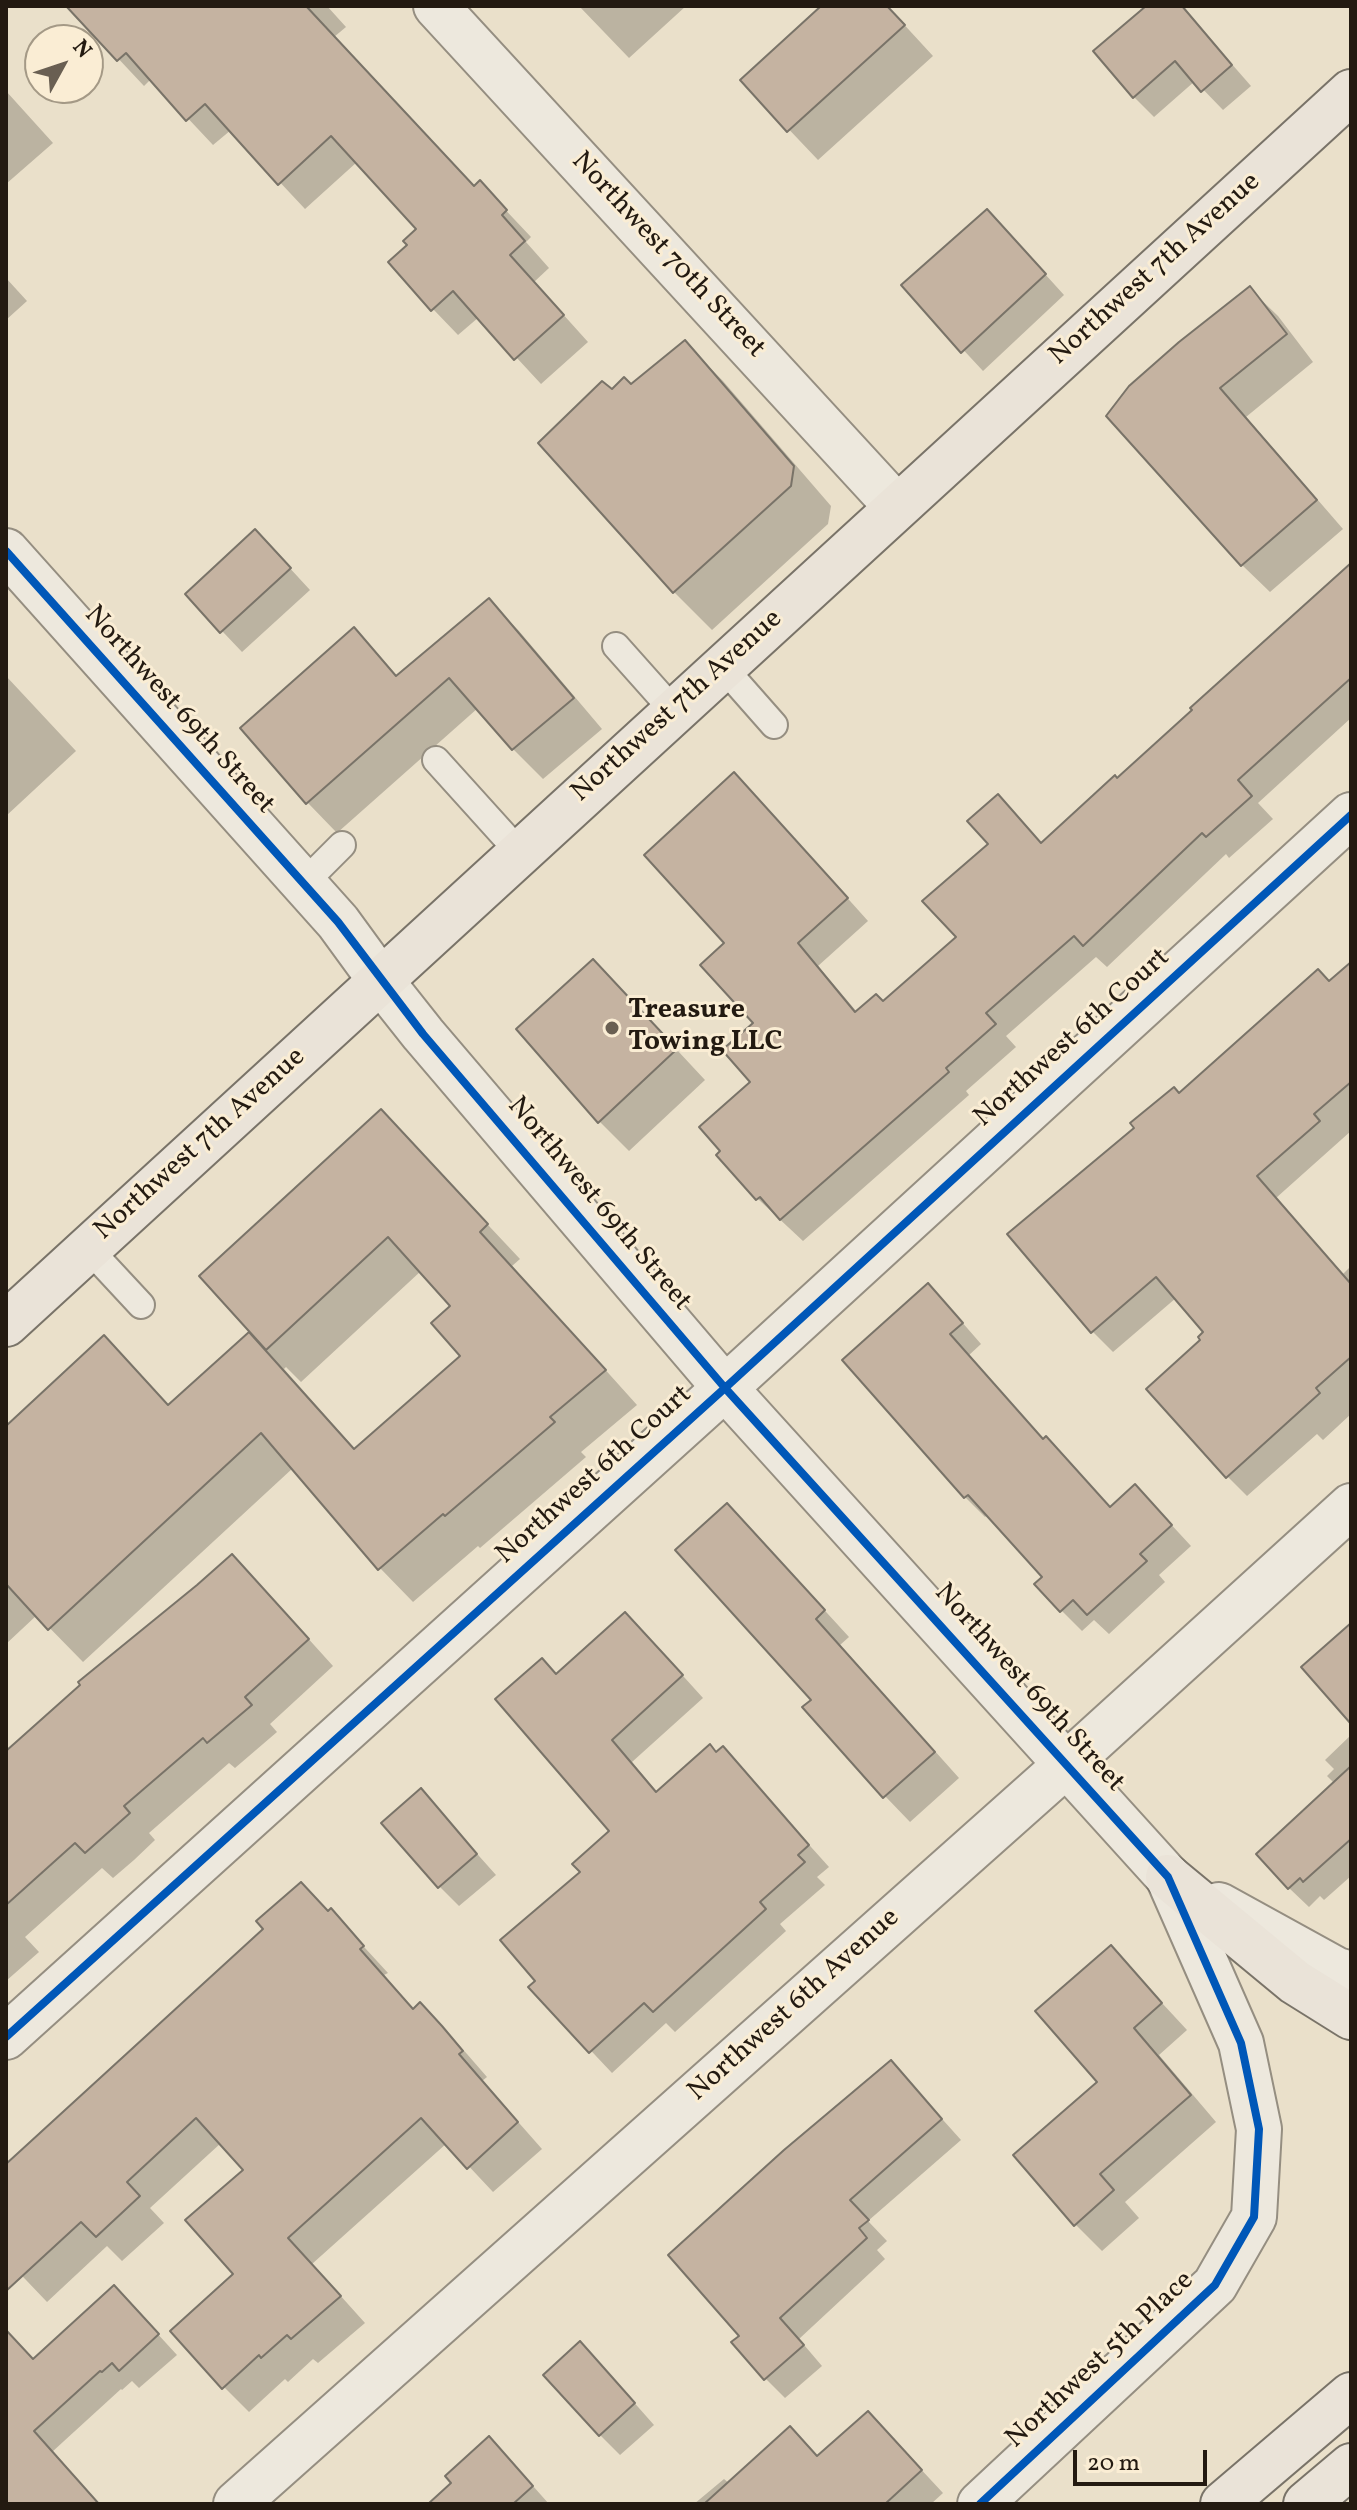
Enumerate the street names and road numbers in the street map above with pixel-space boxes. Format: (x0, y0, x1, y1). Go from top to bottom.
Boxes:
street label: Northwest 70th Street (563, 146, 771, 366)
street label: Northwest 7th Avenue (1044, 166, 1268, 374)
street label: Northwest 69th Street (75, 600, 281, 822)
street label: Northwest 7th Avenue (566, 603, 790, 811)
street label: Northwest 6th Court (968, 942, 1178, 1136)
street label: Northwest 7th Avenue (89, 1041, 313, 1249)
street label: Northwest 69th Street (499, 1091, 697, 1319)
street label: Northwest 6th Court (490, 1379, 700, 1573)
street label: Northwest 69th Street (925, 1578, 1131, 1800)
street label: Northwest 6th Avenue (682, 1902, 908, 2110)
street label: Northwest 5th Place (1000, 2265, 1202, 2457)

